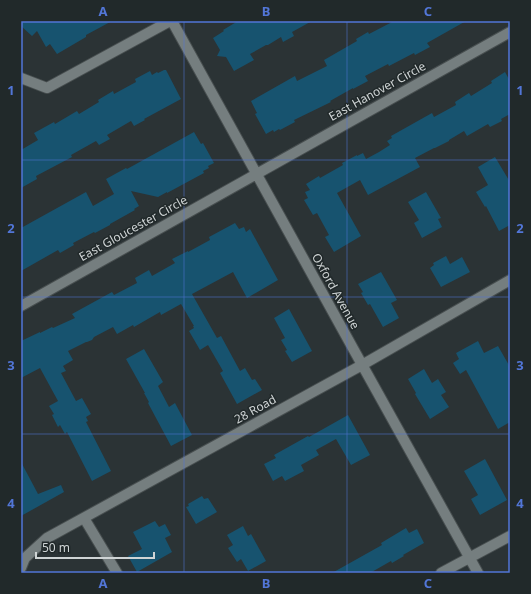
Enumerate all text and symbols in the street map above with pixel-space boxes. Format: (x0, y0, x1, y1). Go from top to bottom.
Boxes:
text: A (99, 2, 108, 20)
text: B (262, 2, 270, 20)
text: C (424, 2, 432, 20)
street label: East Hanover Circle (325, 57, 429, 125)
text: 1 (7, 81, 15, 99)
text: 1 (516, 81, 524, 99)
street label: East Gloucester Circle (76, 191, 190, 265)
text: 2 (7, 219, 15, 237)
text: 2 (516, 219, 524, 237)
street label: Oxford Avenue (308, 250, 364, 332)
text: 3 (7, 356, 15, 374)
text: 3 (516, 356, 524, 374)
street label: 28 Road (231, 390, 279, 428)
text: 4 (7, 494, 15, 512)
text: 4 (516, 494, 524, 512)
scale bar (36, 534, 154, 560)
text: 50 m (42, 539, 70, 556)
text: A (99, 574, 108, 592)
text: B (262, 574, 270, 592)
text: C (424, 574, 432, 592)

